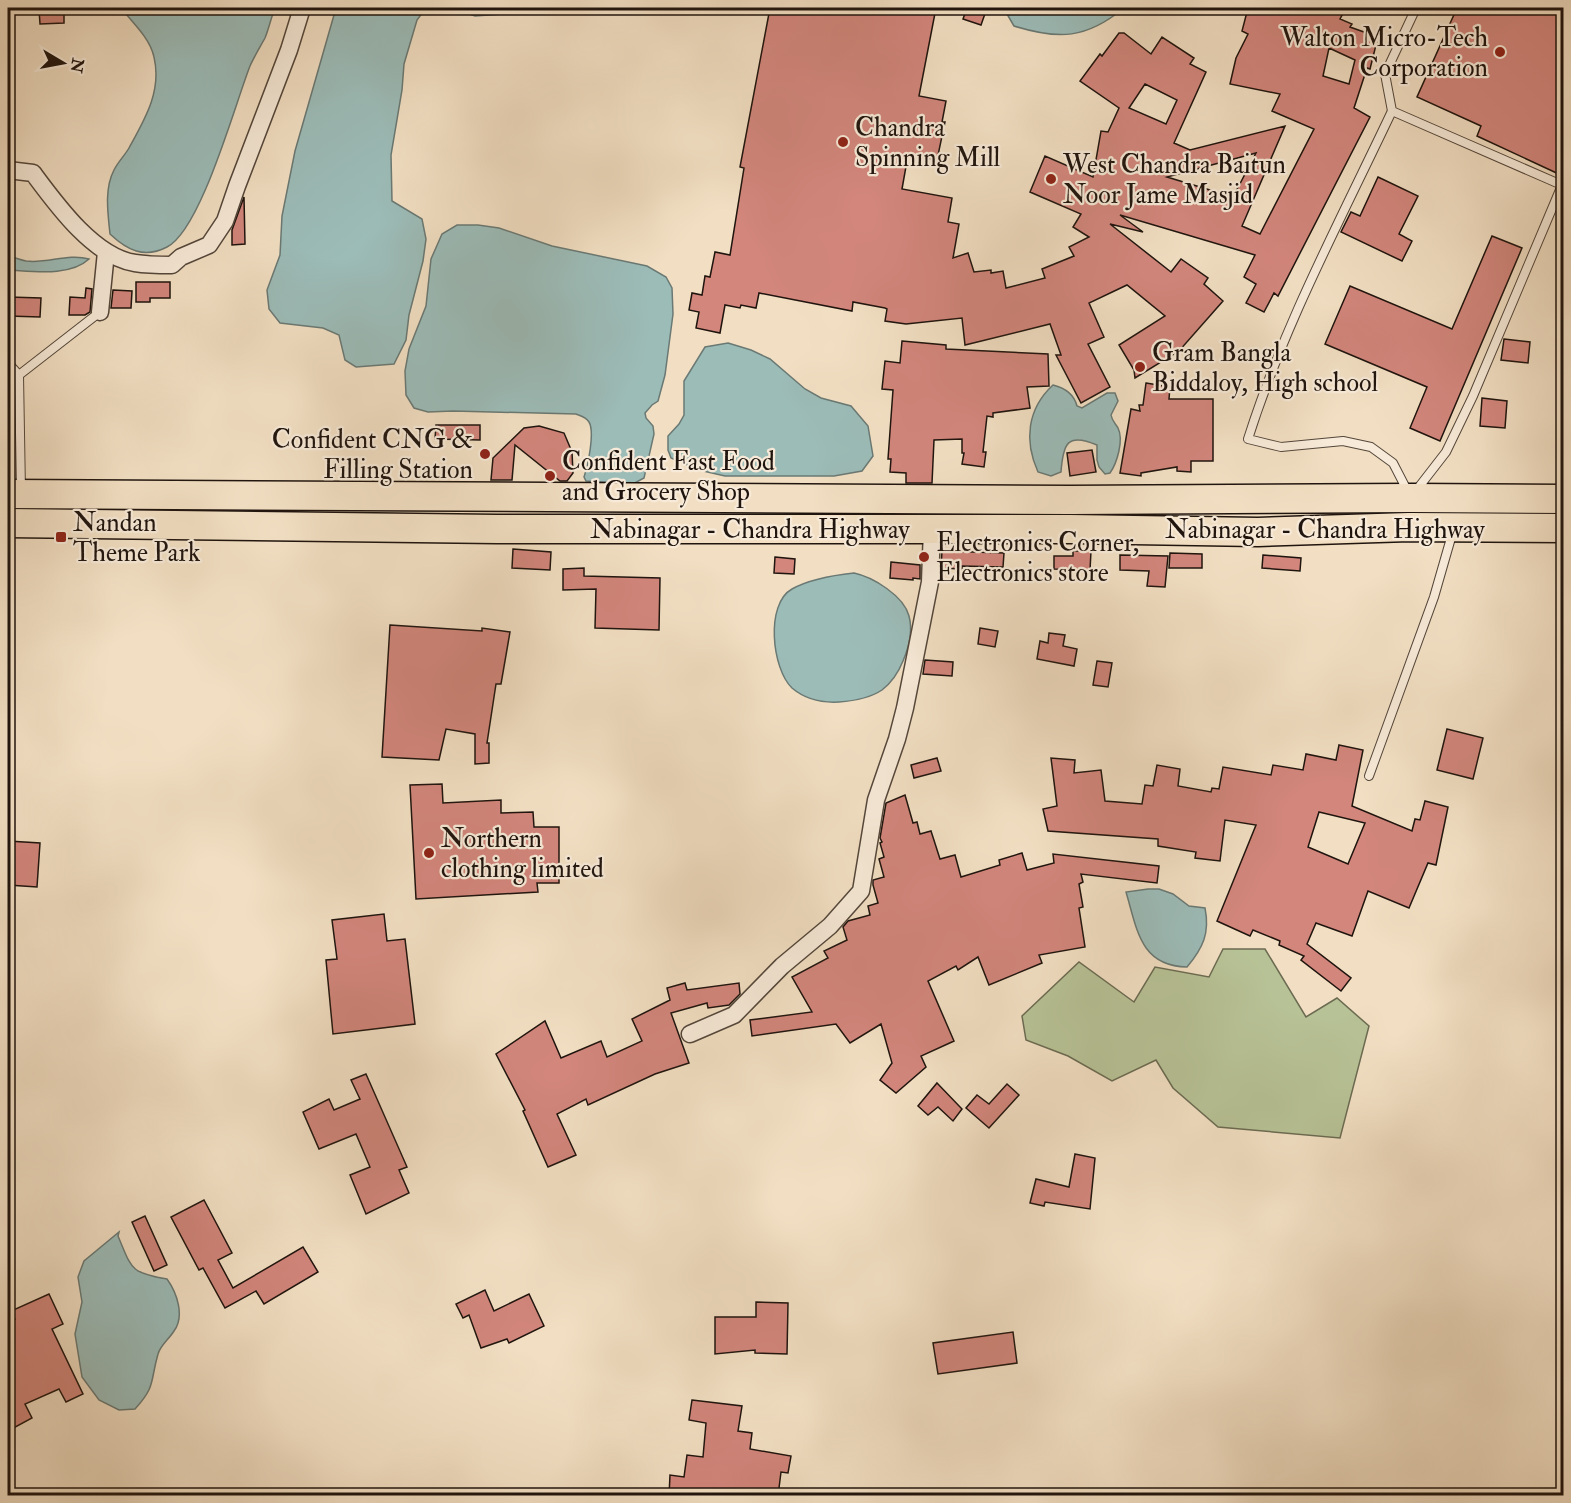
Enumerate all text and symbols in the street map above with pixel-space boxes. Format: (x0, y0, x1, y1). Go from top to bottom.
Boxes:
place label: Walton Micro-Tech Corporation (1279, 22, 1488, 85)
north arrow (33, 33, 93, 93)
marker: Walton Micro-Tech Corporation (1493, 45, 1507, 59)
text: N (66, 56, 88, 75)
place label: Chandra Spinning Mill (855, 112, 1001, 175)
marker: Chandra Spinning Mill (836, 135, 850, 149)
place label: West Chandra Baitun Noor Jame Masjid (1062, 149, 1286, 211)
marker: West Chandra Baitun Noor Jame Masjid (1044, 172, 1058, 186)
place label: Gram Bangla Biddaloy, High school (1152, 337, 1378, 399)
marker: Gram Bangla Biddaloy, High school (1133, 360, 1147, 374)
place label: Confident CNG & Filling Station (272, 424, 473, 486)
place label: Confident Fast Food and Grocery Shop (562, 446, 775, 509)
marker: Confident CNG & Filling Station (478, 447, 492, 461)
marker: Confident Fast Food and Grocery Shop (543, 469, 557, 483)
place label: Nandan Theme Park (73, 507, 201, 569)
street label: Nabinagar - Chandra Highway (590, 514, 910, 546)
street label: Nabinagar - Chandra Highway (1165, 514, 1485, 546)
place label: Electronics Corner, Electronics store (936, 527, 1139, 589)
marker: Nandan Theme Park (54, 530, 68, 544)
marker: Electronics Corner, Electronics store (917, 550, 931, 564)
place label: Northern clothing limited (441, 823, 604, 885)
marker: Northern clothing limited (422, 846, 436, 860)

